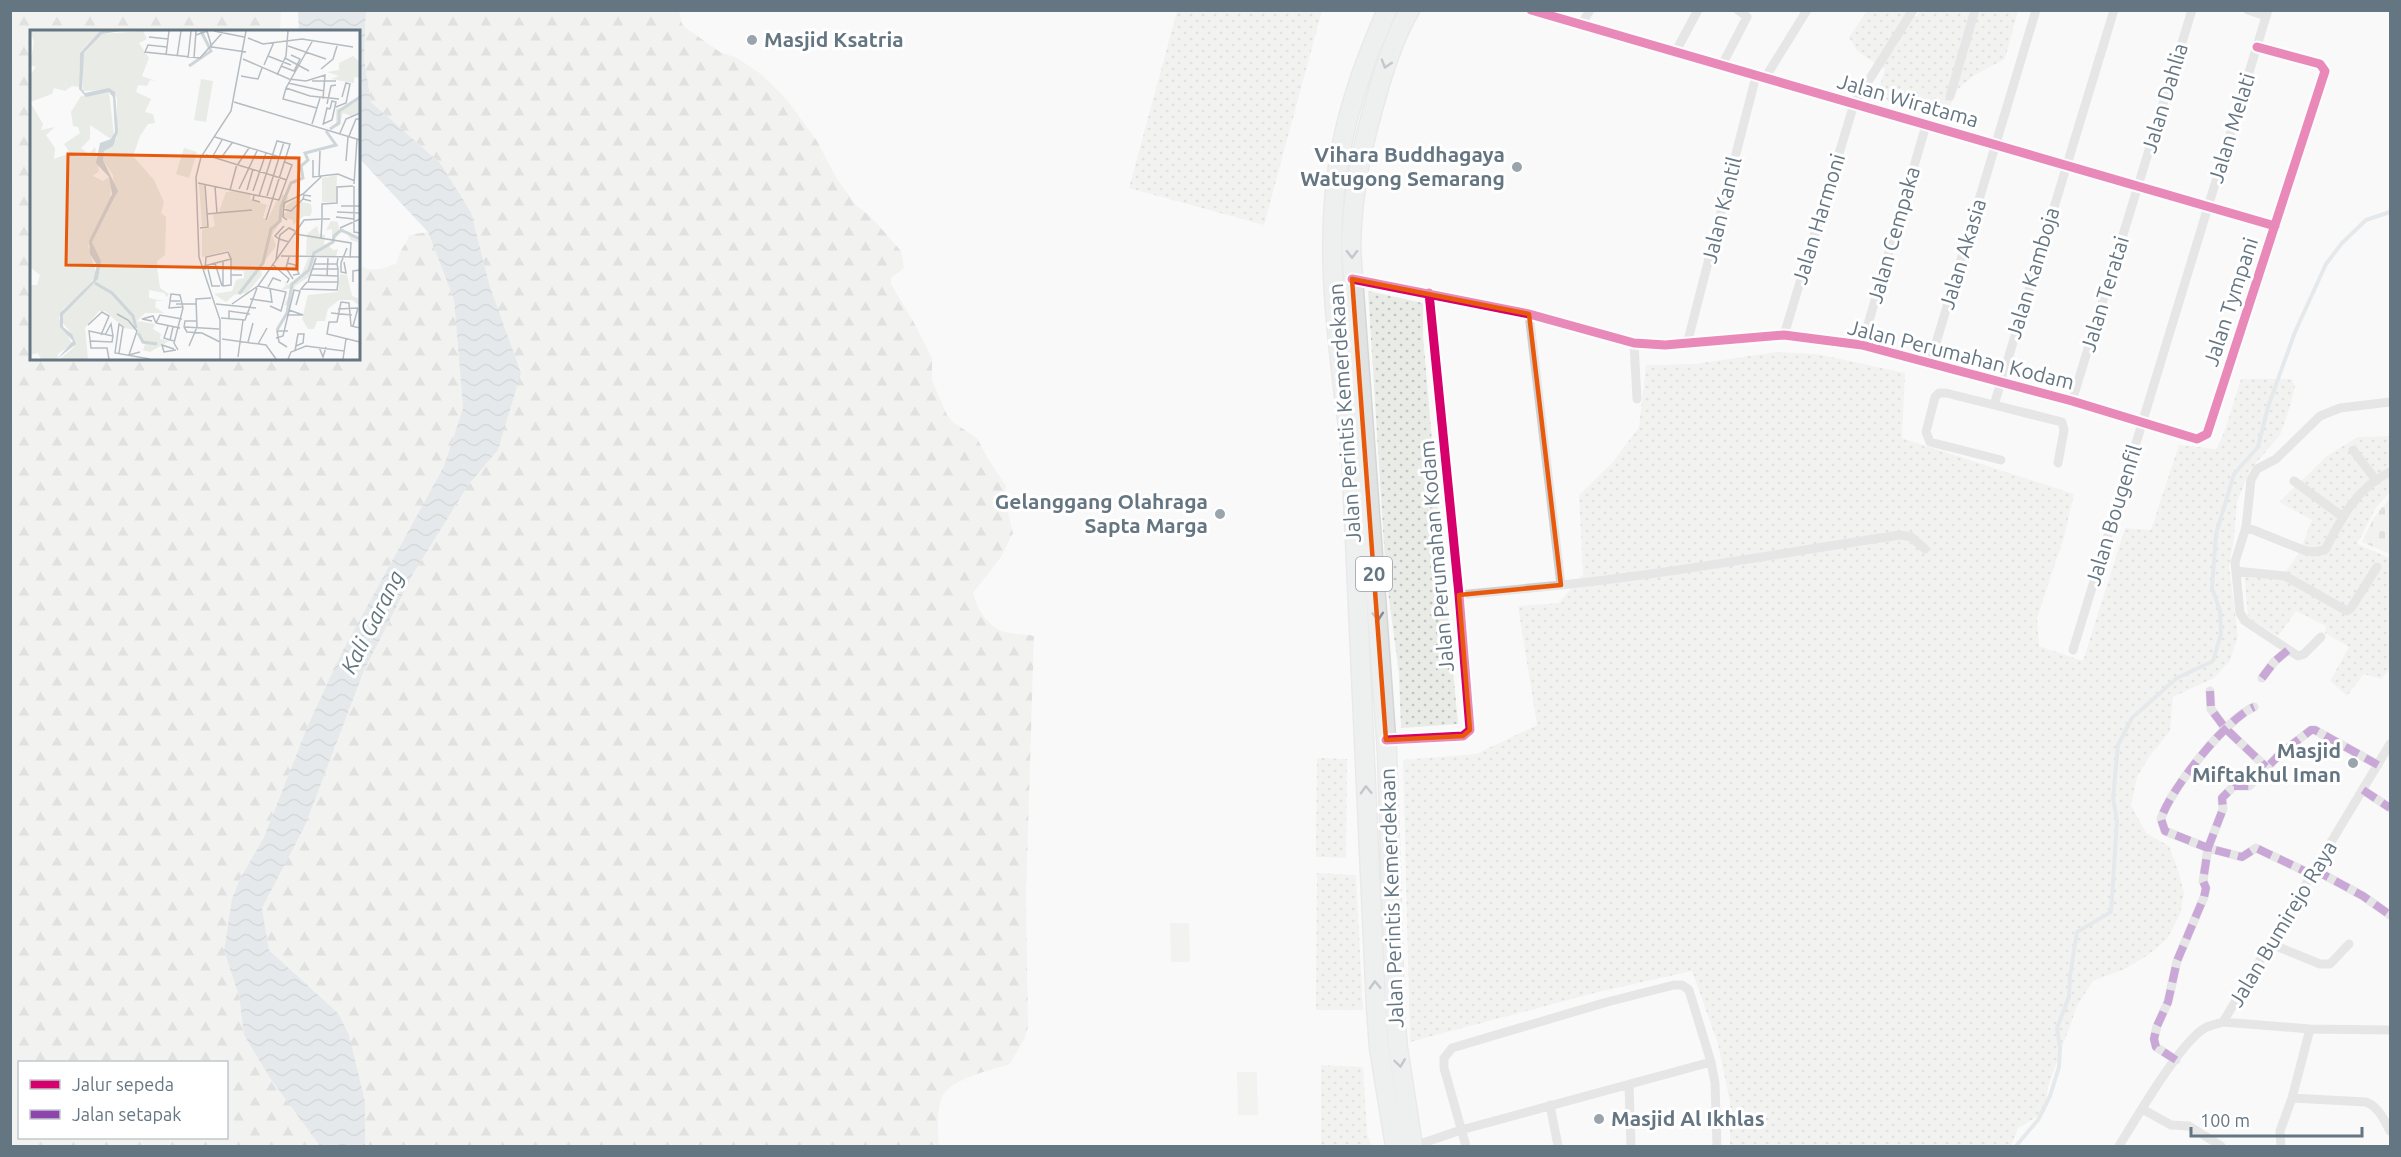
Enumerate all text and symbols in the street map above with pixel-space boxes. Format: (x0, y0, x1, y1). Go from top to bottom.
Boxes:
place label: Masjid Ksatria (764, 27, 904, 51)
inset map (30, 30, 360, 360)
marker: Masjid Ksatria (745, 33, 759, 47)
street label: Jalan Dahlia (2136, 40, 2192, 155)
one-way arrow (1381, 58, 1393, 69)
street label: Jalan Wiratama (1835, 68, 1982, 132)
street label: Jalan Melati (2203, 70, 2259, 186)
place label: Vihara Buddhagaya Watugong Semarang (1300, 142, 1505, 190)
street label: Jalan Harmoni (1787, 151, 1849, 287)
street label: Jalan Kantil (1696, 154, 1746, 265)
marker: Vihara Buddhagaya Watugong Semarang (1510, 160, 1524, 174)
street label: Jalan Cempaka (1862, 164, 1924, 306)
street label: Jalan Akasia (1934, 196, 1990, 312)
street label: Jalan Kamboja (2001, 204, 2063, 341)
street label: Jalan Teratai (2075, 233, 2133, 354)
street label: Jalan Tympani (2198, 234, 2262, 369)
one-way arrow (1345, 250, 1358, 259)
street label: Jalan Perintis Kemerdekaan (1323, 282, 1365, 544)
street label: Jalan Perumahan Kodam (1846, 314, 2077, 394)
street label: Jalan Perumahan Kodam (1414, 439, 1458, 673)
street label: Jalan Bougenfil (2080, 441, 2146, 588)
place label: Gelanggang Olahraga Sapta Marga (995, 489, 1208, 537)
marker: Gelanggang Olahraga Sapta Marga (1213, 507, 1227, 521)
road number: 20 (1356, 557, 1392, 591)
water label: Kali Garang (335, 566, 408, 677)
one-way arrow (1371, 612, 1384, 621)
place label: Masjid Miftakhul Iman (2192, 738, 2341, 786)
marker: Masjid Miftakhul Iman (2346, 756, 2360, 770)
street label: Jalan Perintis Kemerdekaan (1374, 768, 1408, 1028)
one-way arrow (1359, 785, 1372, 794)
street label: Jalan Bumirejo Raya (2223, 836, 2341, 1011)
one-way arrow (1368, 980, 1381, 989)
one-way arrow (1393, 1058, 1405, 1067)
legend (18, 1061, 228, 1139)
text: Jalur sepeda (72, 1074, 174, 1094)
scale bar (2191, 1100, 2362, 1138)
text: Jalan setapak (72, 1104, 181, 1124)
place label: Masjid Al Ikhlas (1611, 1106, 1765, 1130)
text: 100 m (2200, 1110, 2250, 1130)
marker: Masjid Al Ikhlas (1592, 1112, 1606, 1126)

